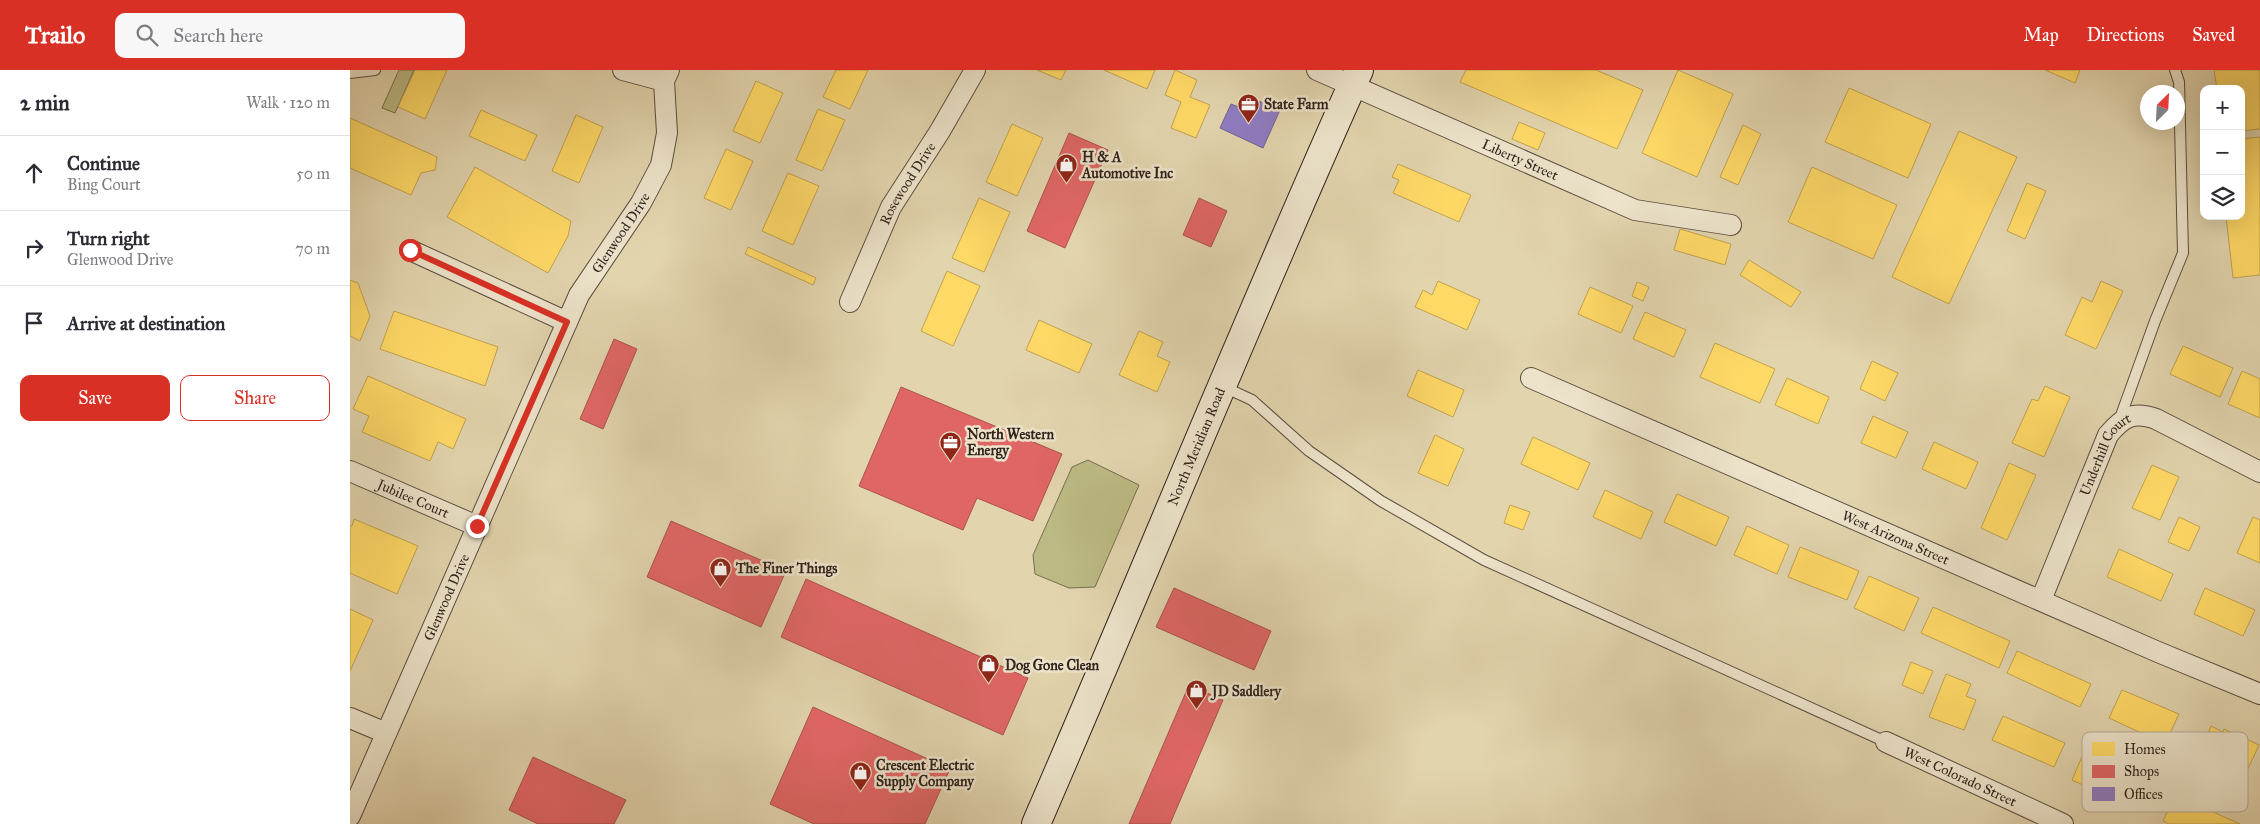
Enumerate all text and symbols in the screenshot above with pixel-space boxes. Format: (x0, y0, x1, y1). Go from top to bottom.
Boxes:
search box (115, 13, 465, 58)
text: Trailo (25, 20, 85, 50)
icon: search (133, 21, 161, 49)
text: Search here (173, 24, 263, 47)
text: Map (2023, 24, 2059, 46)
text: Directions (2087, 24, 2164, 46)
text: Saved (2192, 24, 2235, 46)
north arrow (2140, 85, 2185, 130)
map controls (2200, 85, 2245, 220)
button: + (2200, 85, 2245, 130)
text: 2 min (20, 90, 70, 116)
office icon: State Farm (1236, 92, 1260, 123)
text: Walk · 120 m (246, 93, 330, 112)
place label: State Farm (1264, 96, 1329, 113)
button: − (2200, 130, 2245, 175)
street label: Liberty Street (1479, 135, 1561, 184)
street label: Rosewood Drive (876, 139, 939, 227)
place label: H & A Automotive Inc (1081, 149, 1173, 182)
text: Continue (67, 152, 140, 175)
shop icon: H & A Automotive Inc (1054, 153, 1078, 184)
icon: ahead (20, 159, 48, 187)
text: 50 m (296, 164, 330, 183)
text: Bing Court (67, 175, 141, 194)
button: layers (2200, 175, 2245, 220)
street label: Glenwood Drive (588, 190, 653, 276)
text: Turn right (67, 227, 150, 250)
icon: right (20, 234, 48, 262)
text: 70 m (295, 239, 330, 258)
route start (399, 239, 422, 262)
text: Glenwood Drive (67, 250, 173, 269)
icon: arrive (20, 309, 48, 337)
text: Arrive at destination (67, 312, 225, 335)
button: Save (20, 375, 170, 421)
button: Share (180, 375, 330, 421)
street label: North Meridian Road (1164, 385, 1229, 508)
street label: Underhill Court (2076, 409, 2133, 498)
place label: North Western Energy (967, 426, 1054, 460)
office icon: North Western Energy (939, 430, 963, 461)
street label: Jubilee Court (373, 475, 452, 521)
street label: West Arizona Street (1839, 507, 1952, 568)
route end (466, 515, 489, 538)
street label: Glenwood Drive (420, 551, 473, 643)
shop icon: The Finer Things (708, 556, 732, 587)
place label: The Finer Things (735, 560, 837, 578)
shop icon: Dog Gone Clean (977, 653, 1001, 684)
place label: Dog Gone Clean (1005, 657, 1100, 675)
shop icon: JD Saddlery (1184, 679, 1208, 710)
place label: JD Saddlery (1210, 683, 1283, 701)
legend (2082, 732, 2248, 812)
text: Homes (2124, 741, 2166, 758)
street label: West Colorado Street (1901, 743, 2020, 810)
place label: Crescent Electric Supply Company (876, 757, 975, 791)
shop icon: Crescent Electric Supply Company (848, 761, 872, 792)
text: Shops (2124, 763, 2159, 780)
text: Offices (2124, 786, 2163, 803)

